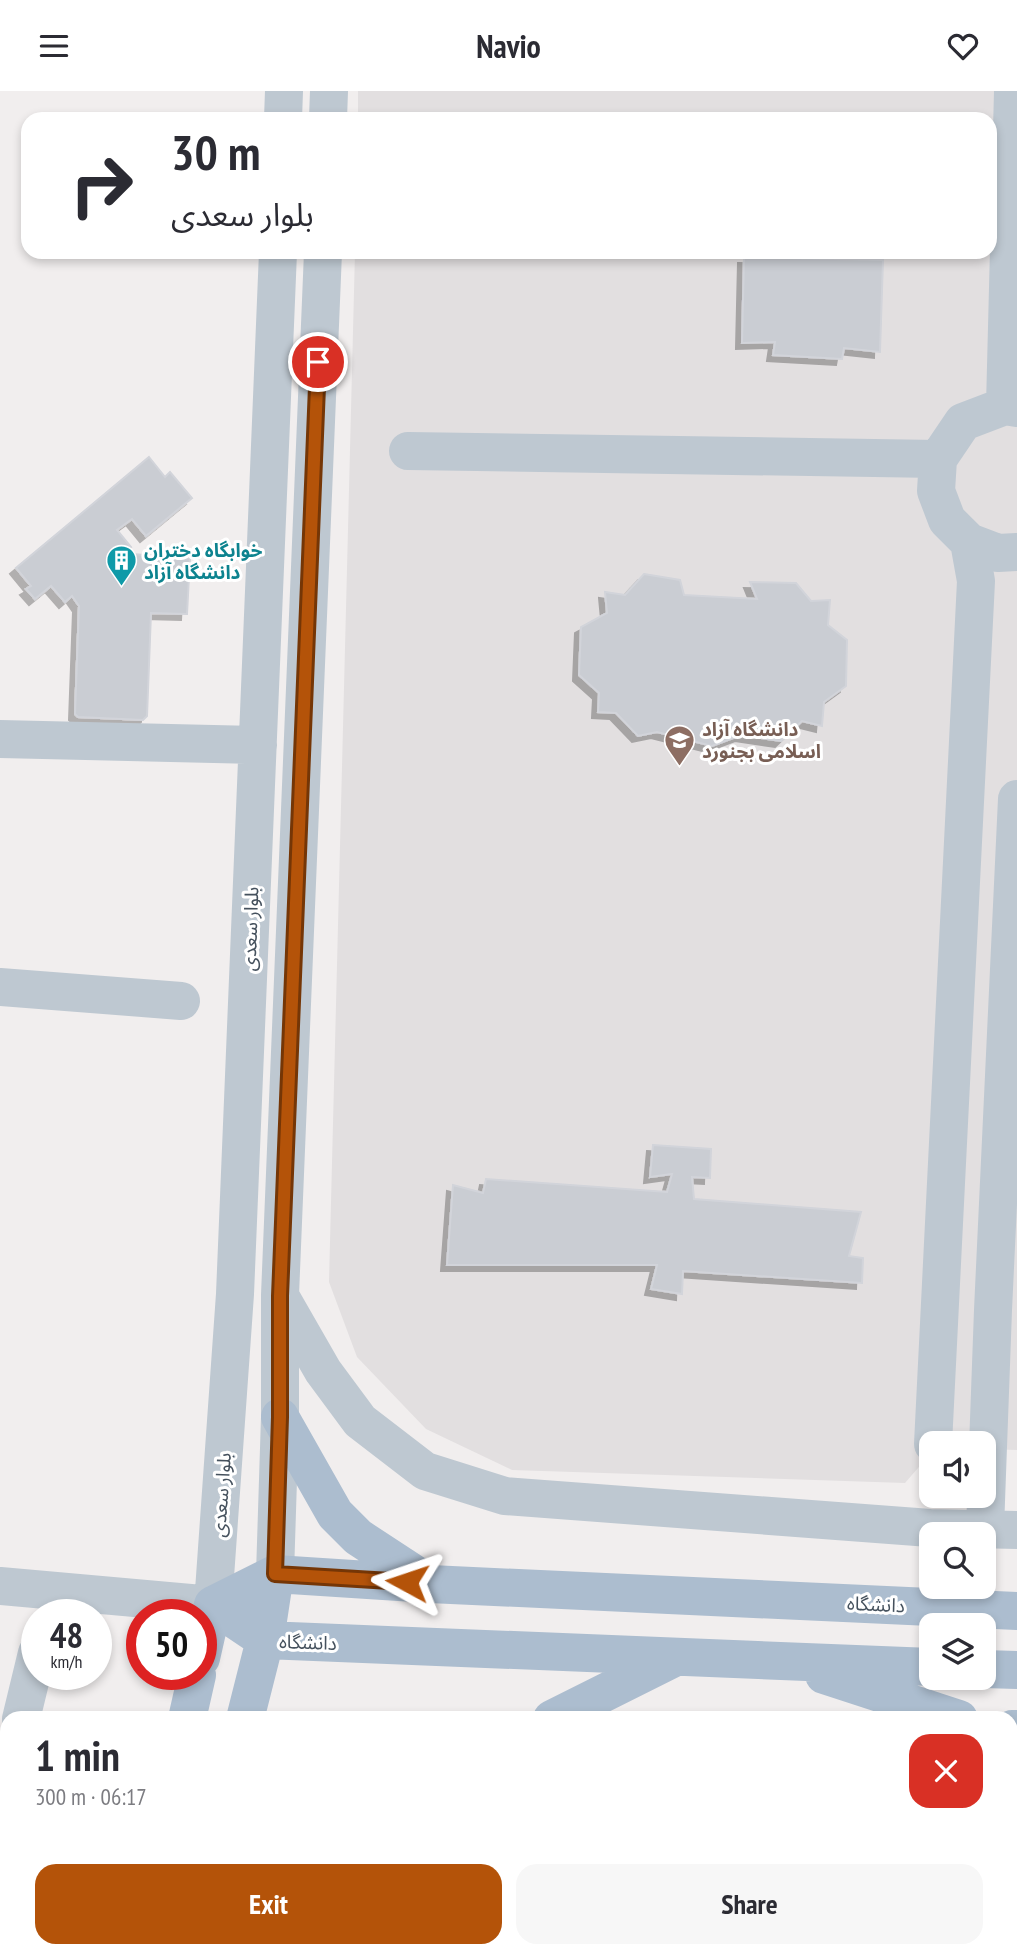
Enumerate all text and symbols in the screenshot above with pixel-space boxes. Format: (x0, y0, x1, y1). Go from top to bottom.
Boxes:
text: Navio (476, 25, 541, 67)
icon: menu (35, 27, 73, 65)
icon: heart (944, 27, 982, 65)
text: 30 m (171, 120, 260, 184)
icon: right (56, 140, 147, 231)
text: بلوار سعدی (171, 193, 314, 235)
pin (288, 332, 348, 392)
icon: arrive (299, 343, 337, 381)
place label: خوابگاه دختران دانشگاه آزاد (144, 538, 263, 584)
building icon: خوابگاه دختران دانشگاه آزاد (104, 544, 138, 588)
place label: دانشگاه آزاد اسلامی بجنورد (702, 717, 821, 763)
school or university icon: دانشگاه آزاد اسلامی بجنورد (662, 723, 696, 767)
street label: بلوار سعدی (237, 886, 263, 972)
map controls (919, 1431, 996, 1690)
button: sound (919, 1431, 996, 1508)
street label: بلوار سعدی (206, 1452, 236, 1538)
button: search (919, 1522, 996, 1599)
position arrow (370, 1545, 444, 1619)
street label: دانشگاه (847, 1591, 905, 1617)
speed limit sign: 50 (126, 1599, 217, 1690)
text: 48 (50, 1612, 83, 1658)
button: layers (919, 1613, 996, 1690)
street label: دانشگاه (279, 1629, 337, 1655)
text: km/h (51, 1650, 82, 1673)
text: 1 min (35, 1728, 120, 1783)
button: close (909, 1734, 983, 1808)
text: 300 m · 06:17 (35, 1782, 147, 1811)
button: Exit (35, 1864, 502, 1944)
button: Share (516, 1864, 983, 1944)

